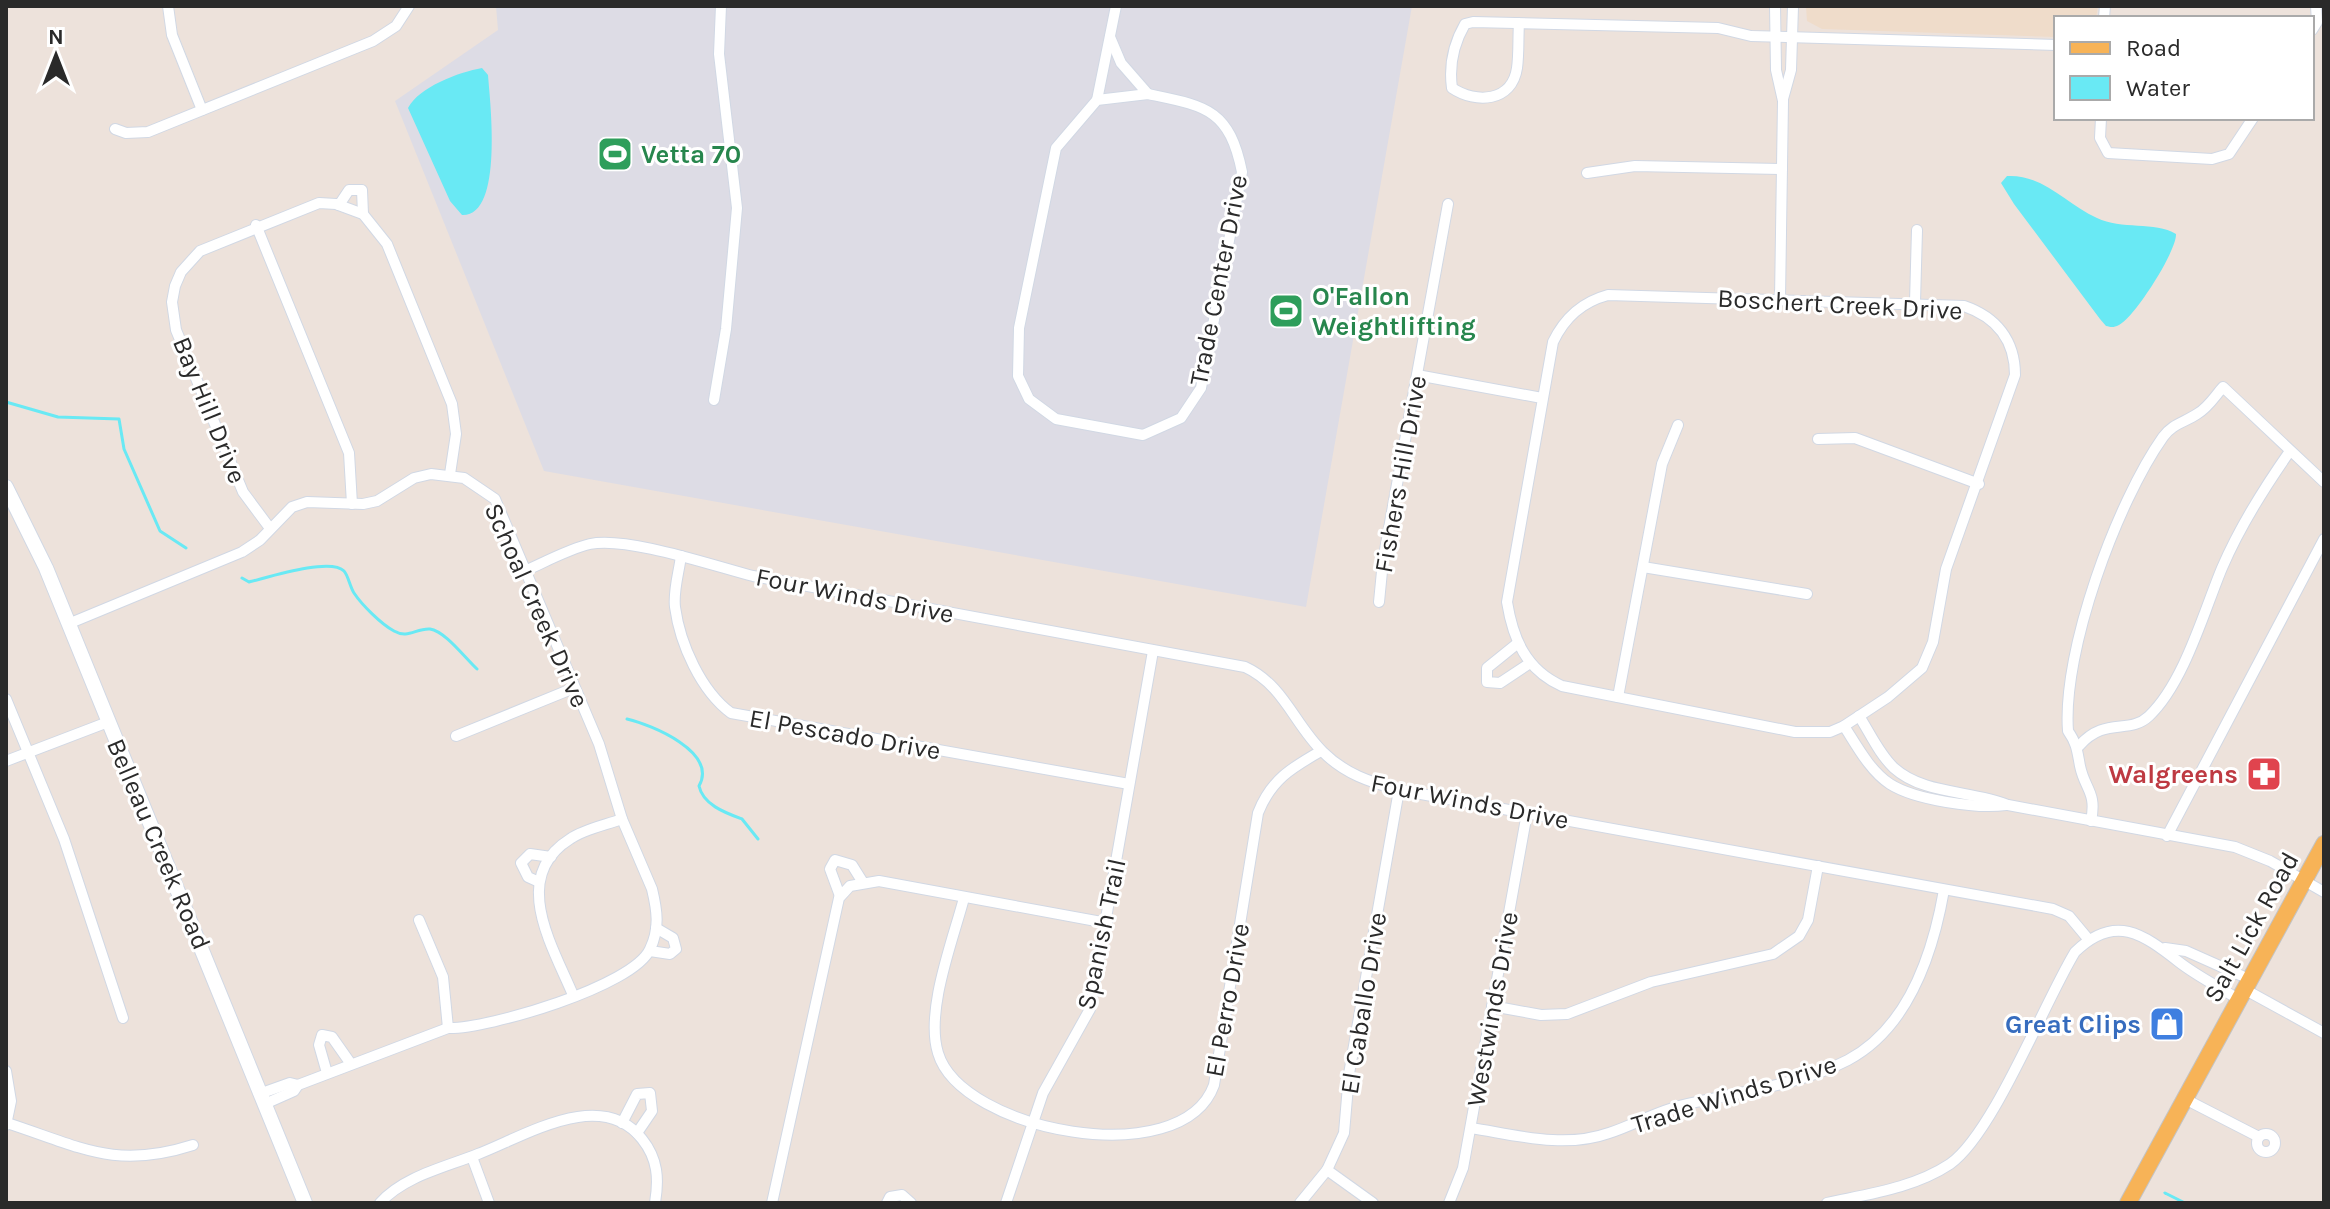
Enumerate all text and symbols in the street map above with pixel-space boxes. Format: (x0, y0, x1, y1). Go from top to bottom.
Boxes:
north arrow (16, 16, 96, 96)
legend (2054, 16, 2314, 120)
text: N (48, 24, 64, 50)
text: Road (2126, 34, 2181, 62)
text: Water (2126, 74, 2190, 102)
sports icon: Vetta 70 (596, 135, 634, 173)
place label: Vetta 70 (641, 139, 741, 170)
street label: Trade Center Drive (1183, 172, 1254, 388)
place label: O'Fallon Weightlifting (1312, 281, 1476, 342)
street label: Boschert Creek Drive (1717, 283, 1963, 326)
sports icon: O'Fallon Weightlifting (1267, 292, 1305, 330)
street label: Bay Hill Drive (166, 332, 253, 488)
street label: Fishers Hill Drive (1368, 373, 1433, 575)
street label: Schoal Creek Drive (478, 498, 596, 712)
street label: Four Winds Drive (753, 561, 957, 630)
street label: El Pescado Drive (747, 702, 943, 767)
street label: Belleau Creek Road (100, 734, 217, 954)
pharmacy icon: Walgreens (2245, 755, 2283, 793)
place label: Walgreens (2108, 759, 2238, 790)
street label: Four Winds Drive (1368, 767, 1572, 836)
street label: Salt Lick Road (2197, 847, 2306, 1008)
street label: Spanish Trail (1070, 856, 1133, 1013)
street label: Westwinds Drive (1460, 909, 1525, 1109)
street label: El Caballo Drive (1334, 910, 1393, 1096)
street label: El Perro Drive (1199, 921, 1256, 1079)
shop icon: Great Clips (2148, 1005, 2186, 1043)
place label: Great Clips (2005, 1009, 2141, 1040)
street label: Trade Winds Drive (1628, 1049, 1840, 1140)

